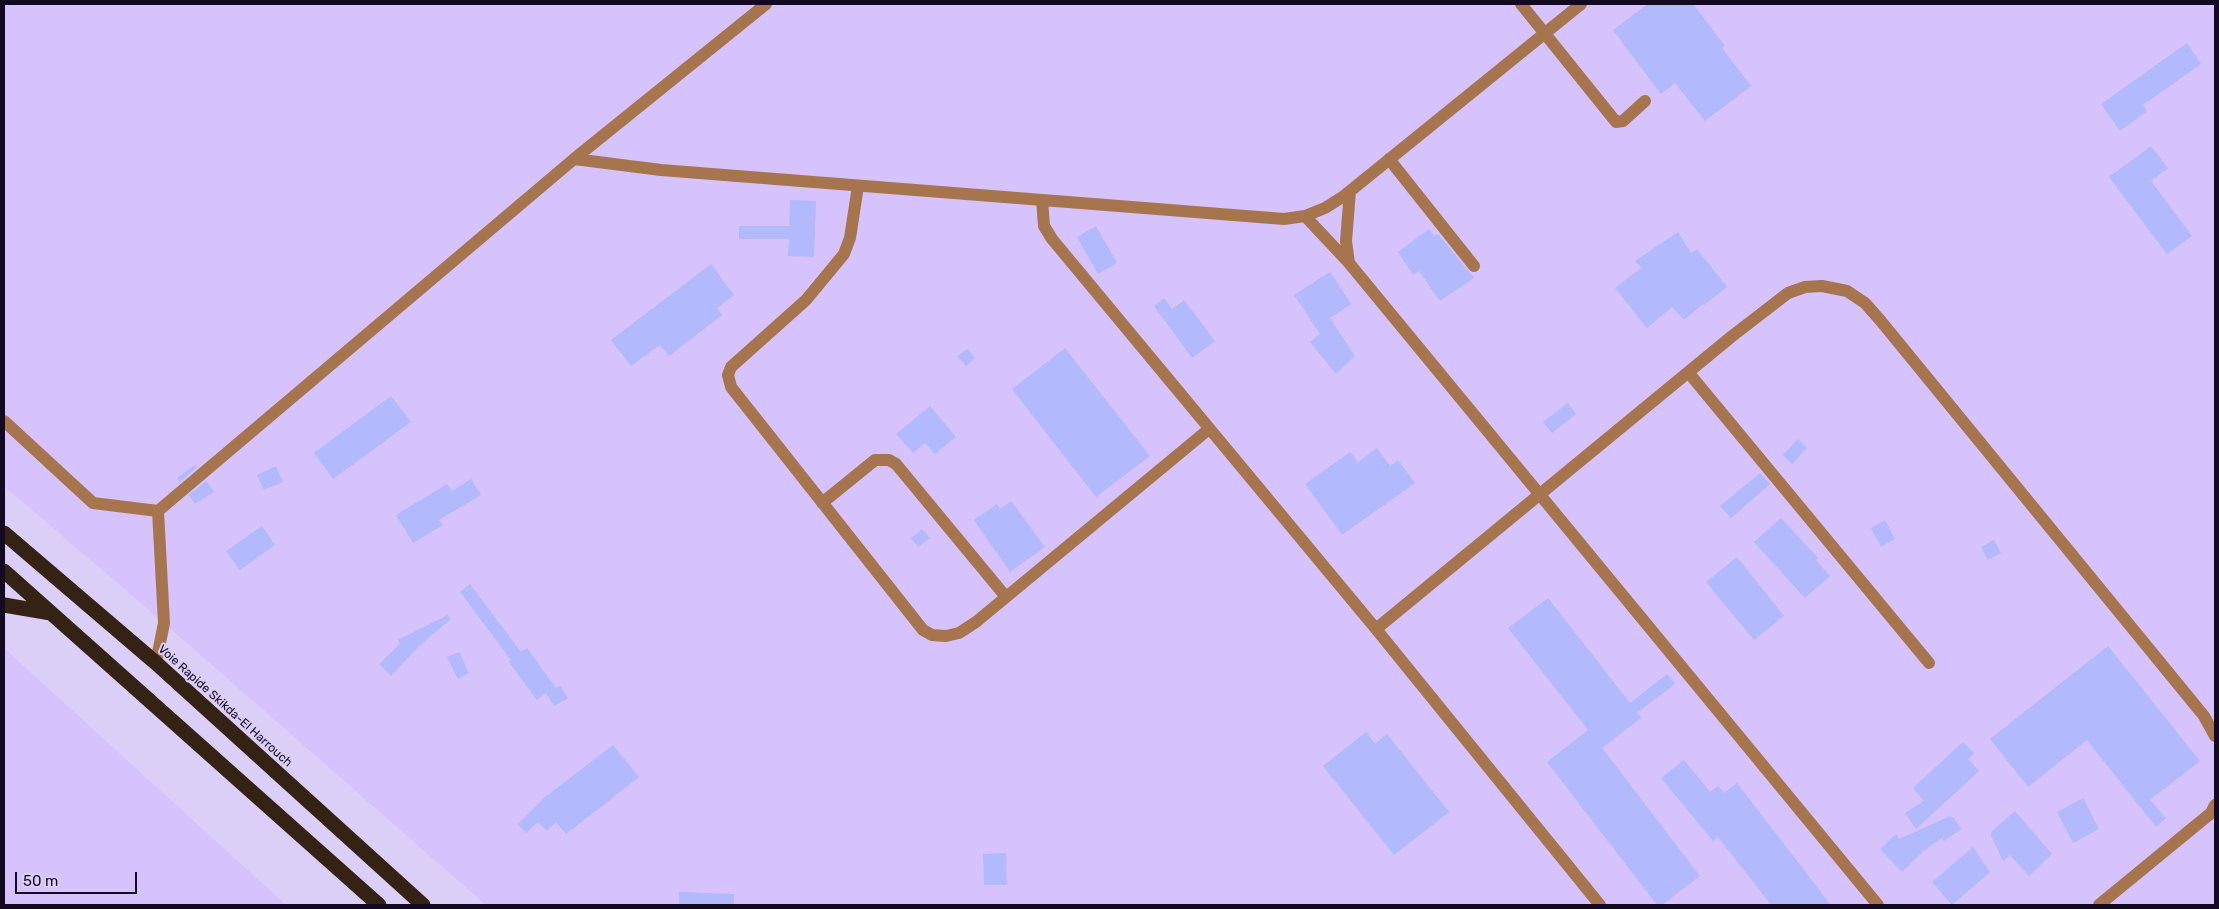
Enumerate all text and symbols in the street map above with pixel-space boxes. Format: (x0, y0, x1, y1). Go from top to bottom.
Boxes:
street label: Voie Rapide Skikda-El Harrouch (155, 642, 295, 770)
scale bar (18, 862, 140, 894)
text: 50 m (23, 872, 58, 890)

